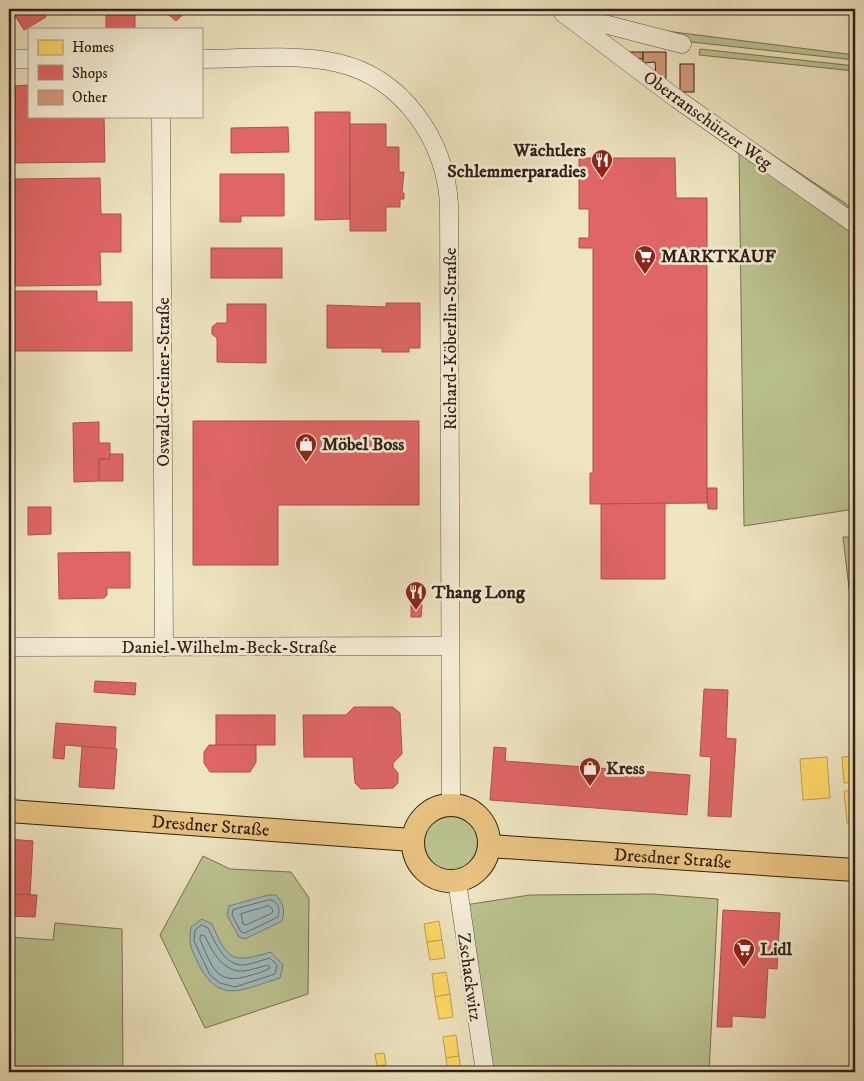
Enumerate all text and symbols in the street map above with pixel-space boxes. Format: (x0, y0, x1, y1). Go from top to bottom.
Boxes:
legend (28, 28, 202, 118)
text: Homes (72, 38, 114, 57)
text: Shops (72, 64, 108, 83)
street label: Oberranschützer Weg (639, 67, 776, 175)
text: Other (72, 88, 107, 107)
place label: Wächtlers Schlemmerparadies (447, 140, 586, 183)
restaurant icon: Wächtlers Schlemmerparadies (590, 148, 614, 179)
supermarket icon: MARKTKAUF (633, 244, 657, 275)
place label: MARKTKAUF (661, 246, 777, 268)
street label: Richard-Köberlin-Straße (440, 248, 462, 430)
street label: Oswald-Greiner-Straße (153, 297, 175, 467)
shop icon: Möbel Boss (294, 432, 318, 463)
place label: Möbel Boss (322, 434, 404, 456)
restaurant icon: Thang Long (404, 580, 428, 611)
place label: Thang Long (431, 582, 526, 604)
street label: Daniel-Wilhelm-Beck-Straße (121, 637, 337, 659)
shop icon: Kress (578, 756, 602, 787)
place label: Kress (606, 758, 645, 780)
street label: Dresdner Straße (151, 811, 270, 842)
street label: Dresdner Straße (613, 844, 732, 874)
street label: Zschackwitz (452, 932, 486, 1023)
supermarket icon: Lidl (732, 937, 756, 968)
place label: Lidl (760, 939, 793, 961)

